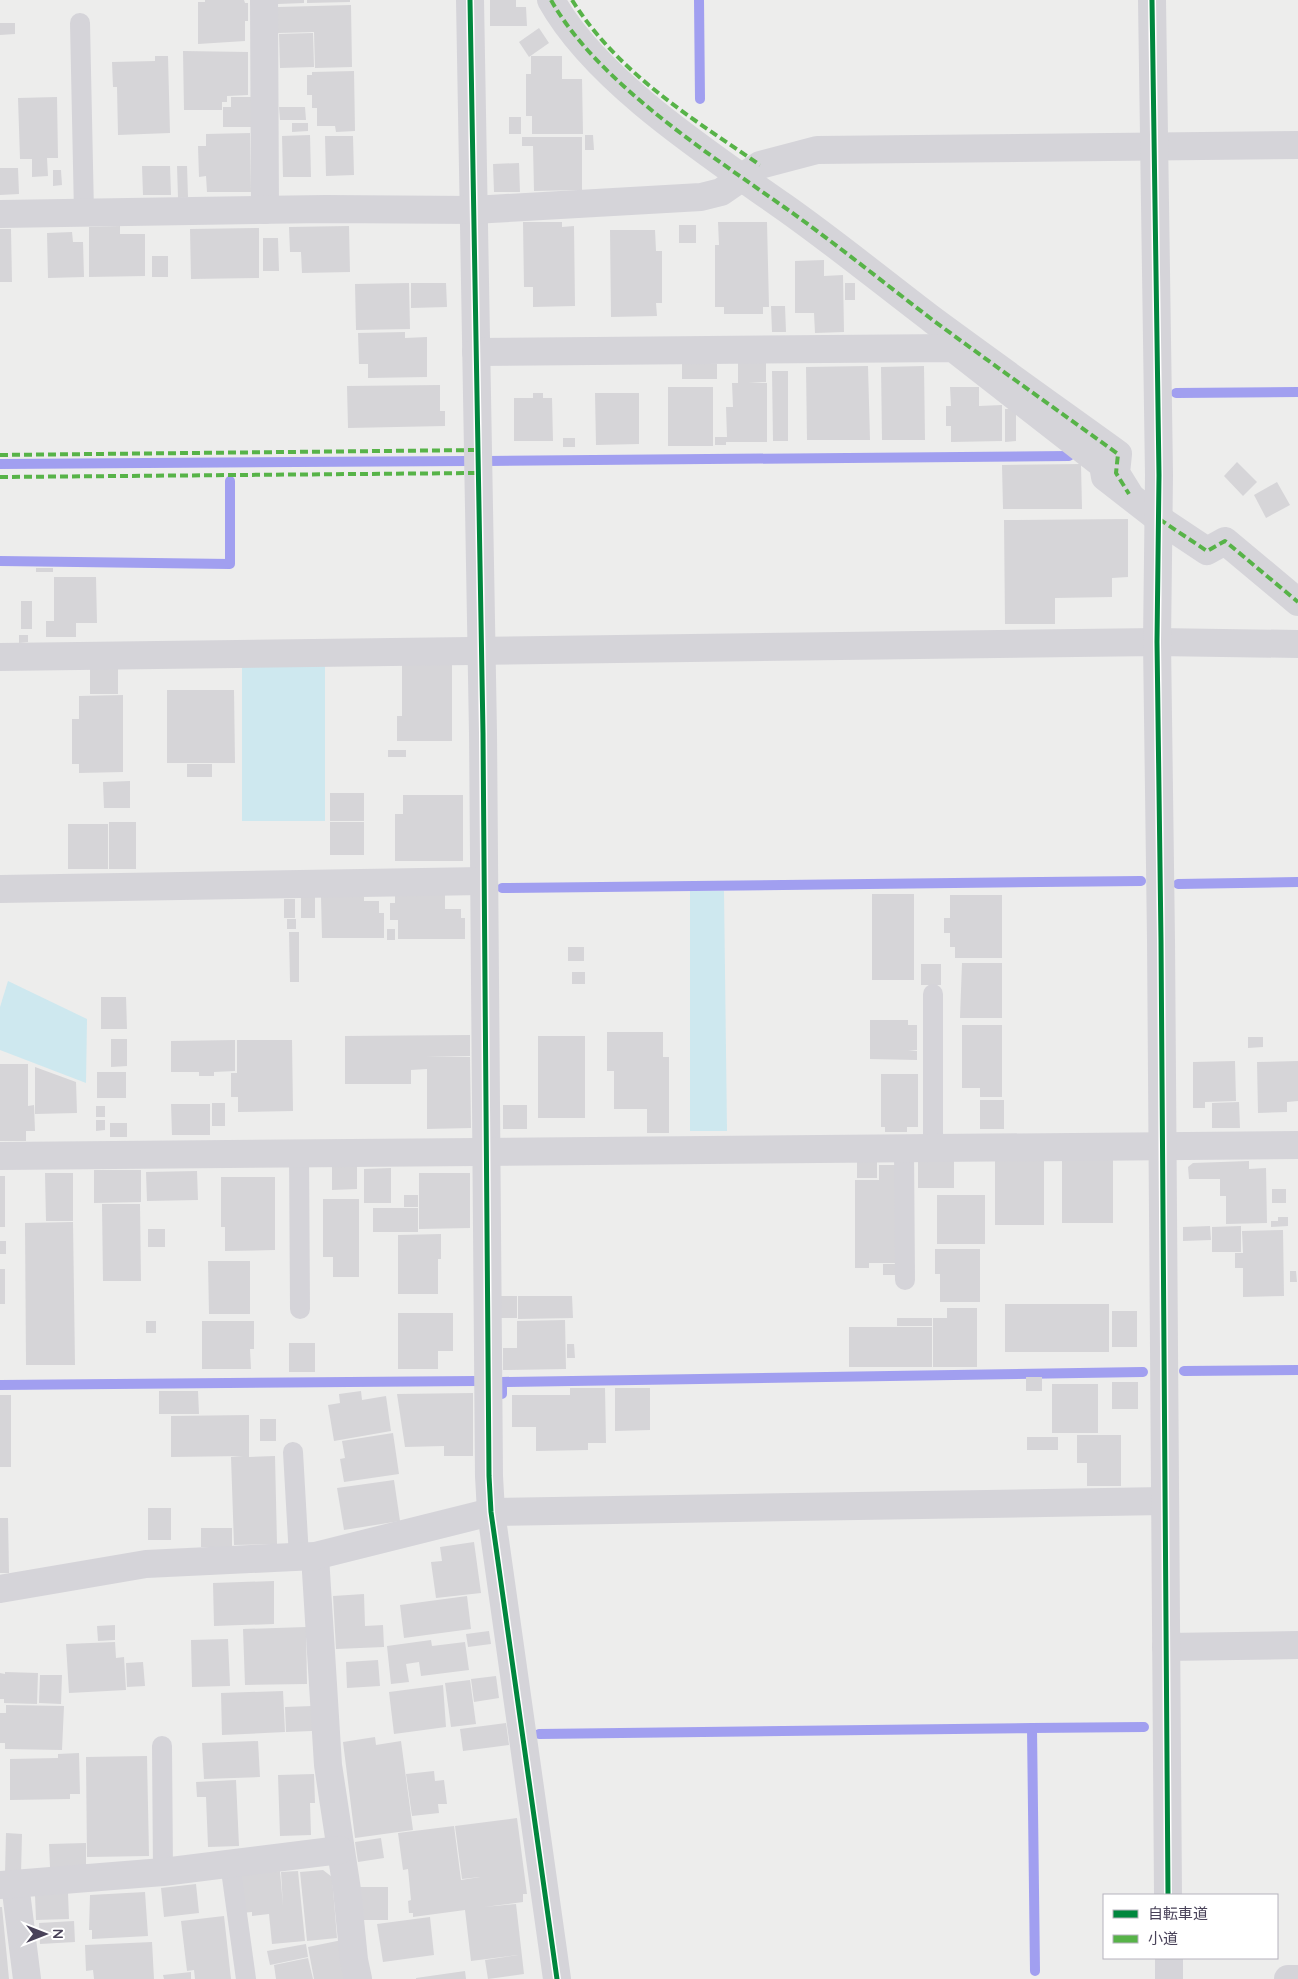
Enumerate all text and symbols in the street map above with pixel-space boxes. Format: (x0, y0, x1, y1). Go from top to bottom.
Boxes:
legend (1103, 1894, 1278, 1959)
text: 自転車道 (1148, 1904, 1208, 1923)
north arrow (20, 1909, 70, 1959)
text: N (49, 1929, 67, 1939)
text: 小道 (1148, 1929, 1178, 1948)

